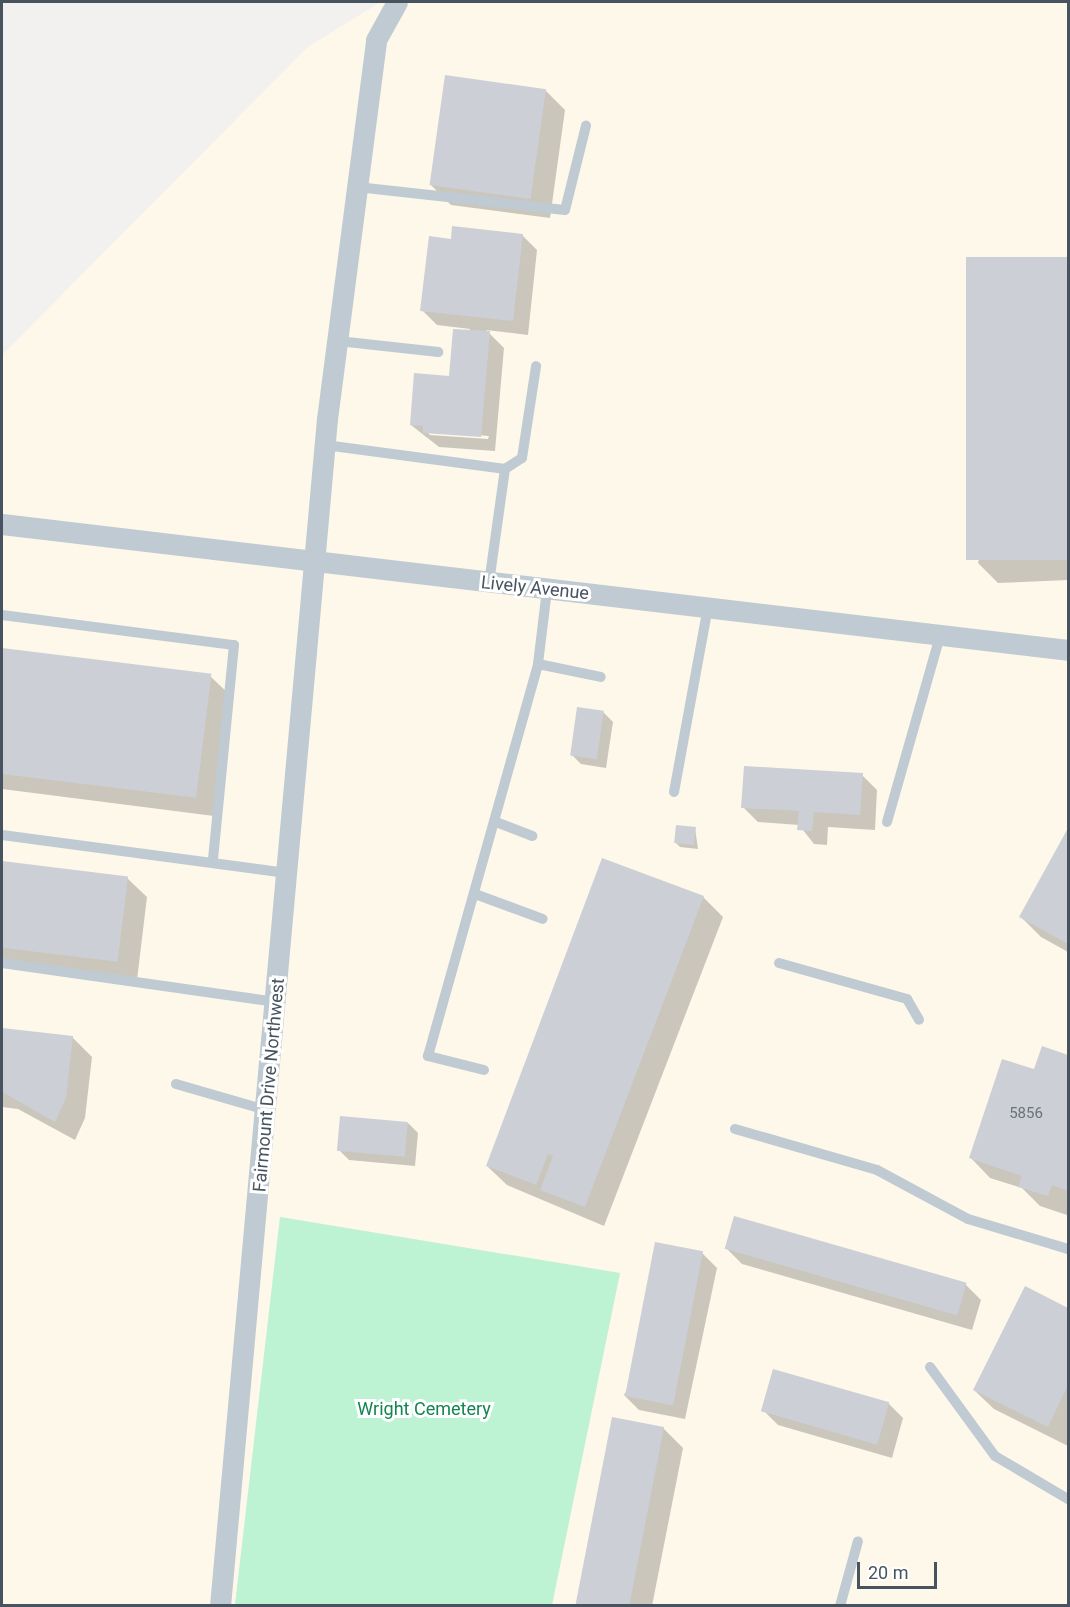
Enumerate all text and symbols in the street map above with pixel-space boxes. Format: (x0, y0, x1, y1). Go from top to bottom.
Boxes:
street label: Lively Avenue (480, 572, 590, 604)
street label: Fairmount Drive Northwest (249, 977, 289, 1193)
house number: 5856 (1009, 1105, 1043, 1123)
park label: Wright Cemetery (357, 1398, 491, 1420)
scale bar (860, 1550, 940, 1588)
text: 20 m (868, 1562, 908, 1583)

